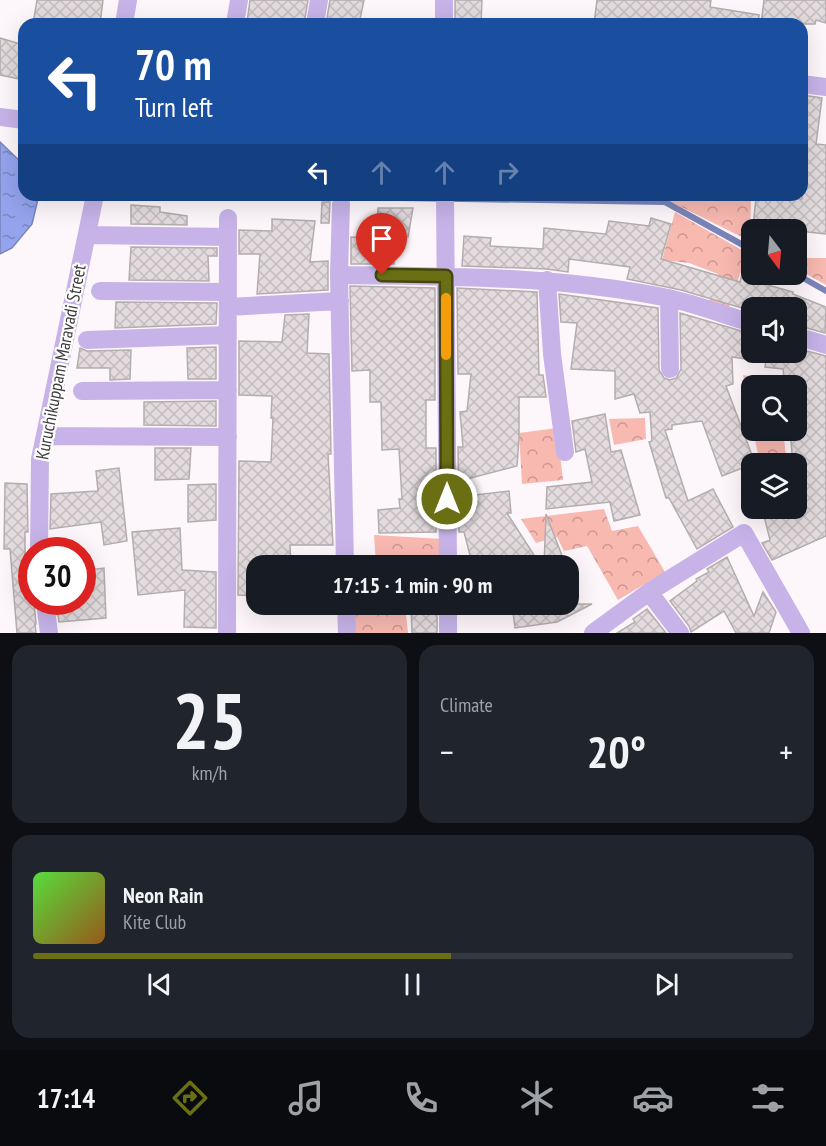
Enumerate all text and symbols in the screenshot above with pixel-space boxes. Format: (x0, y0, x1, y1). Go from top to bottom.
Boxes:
text: 70 m (135, 37, 212, 92)
icon: left (36, 42, 114, 120)
text: Turn left (135, 90, 213, 124)
icon: left (302, 156, 335, 189)
icon: ahead (365, 156, 398, 189)
icon: ahead (428, 156, 461, 189)
icon: right (491, 156, 524, 189)
pin (356, 213, 407, 275)
north arrow (741, 219, 807, 285)
map controls (741, 219, 807, 519)
icon: arrive (365, 222, 398, 255)
street label: Kuruchikuppam Maravadi Street (30, 262, 91, 461)
button: sound (741, 297, 807, 363)
button: search (741, 375, 807, 441)
button: layers (741, 453, 807, 519)
position arrow (415, 467, 479, 531)
speed limit sign: 30 (18, 537, 96, 615)
text: 17:15 · 1 min · 90 m (333, 571, 492, 599)
text: 25 (172, 670, 247, 771)
text: Climate (440, 692, 493, 718)
text: 20° (587, 722, 646, 780)
text: − (440, 730, 454, 773)
text: + (779, 730, 793, 773)
text: km/h (192, 760, 227, 786)
text: Neon Rain (123, 881, 203, 909)
text: Kite Club (123, 909, 186, 935)
icon: previous (143, 968, 176, 1001)
icon: pause (396, 968, 429, 1001)
icon: next (650, 968, 683, 1001)
icon: directions (169, 1077, 211, 1119)
icon: music (285, 1077, 327, 1119)
icon: phone (400, 1077, 442, 1119)
icon: climate (516, 1077, 558, 1119)
icon: car (632, 1077, 674, 1119)
icon: filters (747, 1077, 789, 1119)
text: 17:14 (37, 1081, 95, 1115)

